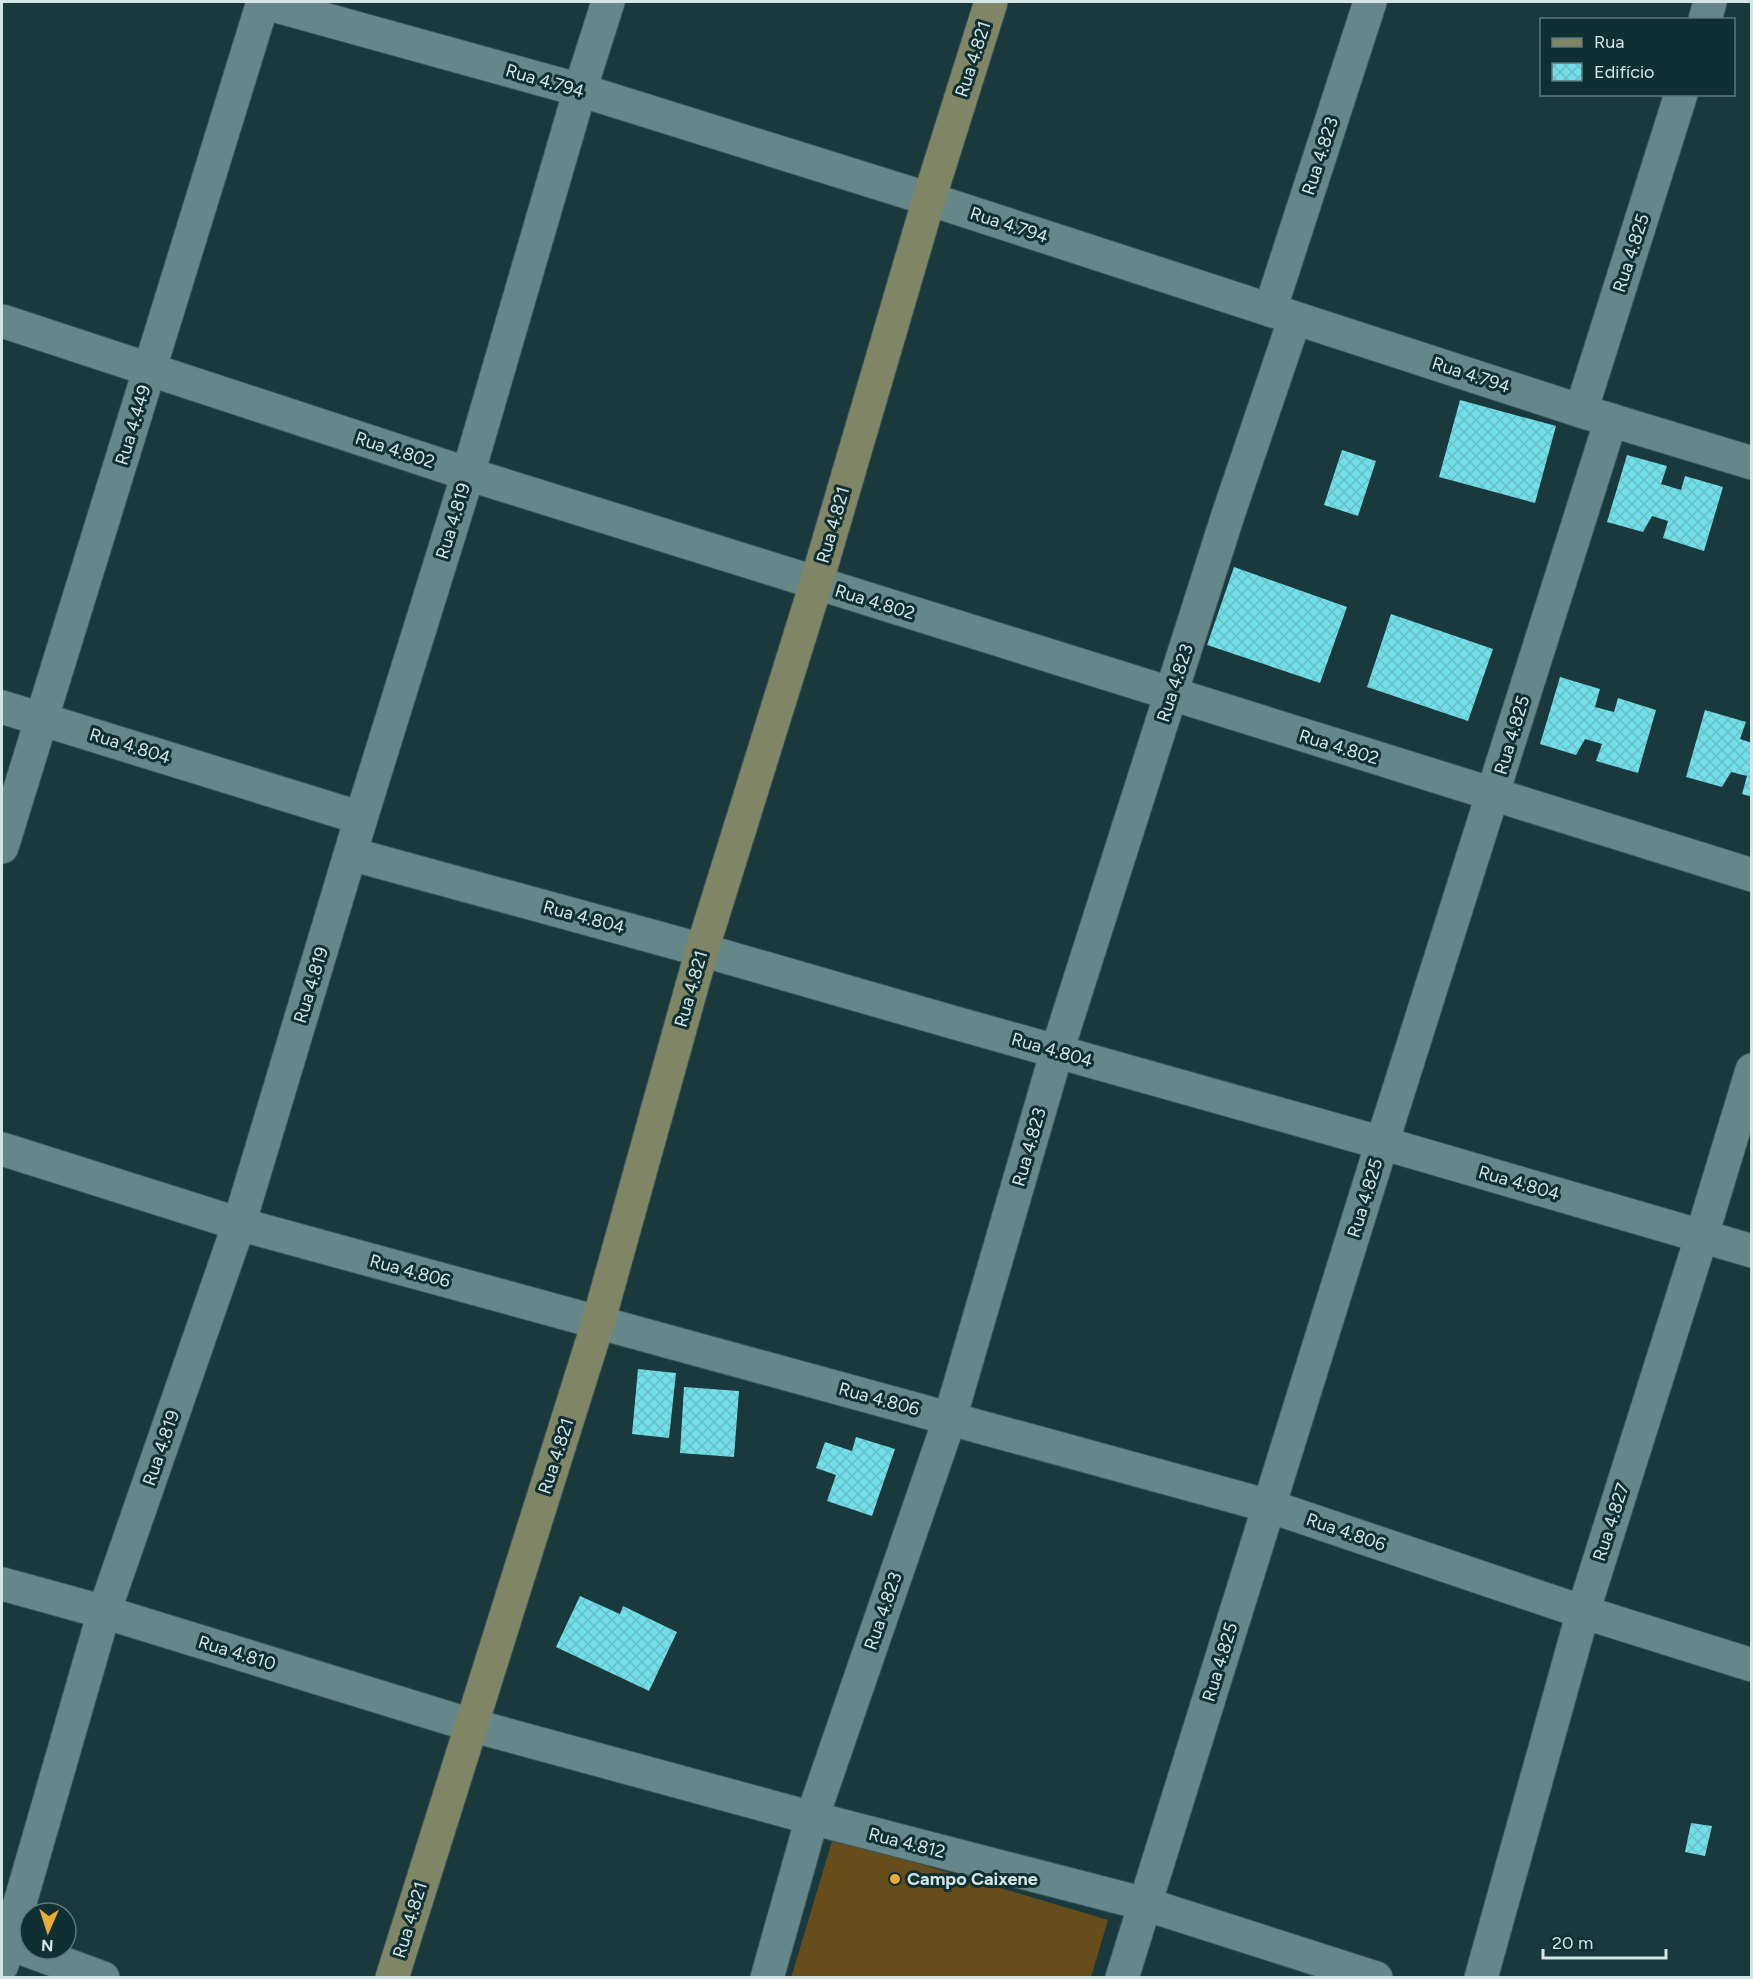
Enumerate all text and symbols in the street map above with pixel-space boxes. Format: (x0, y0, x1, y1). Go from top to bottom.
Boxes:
street label: Rua 4.821 (950, 18, 996, 100)
legend (1540, 18, 1735, 96)
text: Rua (1594, 31, 1625, 53)
street label: Rua 4.794 (503, 59, 587, 103)
text: Edifício (1594, 61, 1655, 83)
street label: Rua 4.823 (1297, 114, 1343, 198)
street label: Rua 4.794 (967, 202, 1051, 248)
street label: Rua 4.825 (1608, 211, 1654, 295)
street label: Rua 4.794 (1429, 352, 1513, 398)
street label: Rua 4.449 (110, 382, 156, 468)
street label: Rua 4.802 (352, 427, 438, 473)
street label: Rua 4.819 (431, 480, 475, 562)
street label: Rua 4.821 (812, 484, 854, 566)
street label: Rua 4.802 (832, 579, 918, 625)
street label: Rua 4.823 (1152, 641, 1198, 725)
street label: Rua 4.825 (1490, 693, 1534, 777)
street label: Rua 4.804 (87, 723, 173, 769)
street label: Rua 4.802 (1296, 724, 1382, 770)
street label: Rua 4.804 (541, 896, 627, 938)
street label: Rua 4.819 (289, 944, 333, 1026)
street label: Rua 4.821 (670, 948, 712, 1030)
street label: Rua 4.804 (1009, 1028, 1095, 1072)
street label: Rua 4.823 (1007, 1105, 1051, 1189)
street label: Rua 4.825 (1343, 1156, 1387, 1240)
street label: Rua 4.804 (1476, 1161, 1562, 1205)
street label: Rua 4.806 (367, 1250, 453, 1292)
street label: Rua 4.806 (836, 1378, 922, 1420)
street label: Rua 4.819 (138, 1407, 184, 1489)
street label: Rua 4.821 (533, 1415, 579, 1497)
street label: Rua 4.827 (1588, 1480, 1634, 1564)
street label: Rua 4.806 (1303, 1508, 1389, 1556)
street label: Rua 4.823 (859, 1569, 907, 1653)
street label: Rua 4.825 (1198, 1620, 1242, 1704)
street label: Rua 4.810 (196, 1631, 278, 1675)
street label: Rua 4.812 (866, 1823, 948, 1863)
place label: Campo Caixene (907, 1868, 1038, 1890)
marker: Campo Caixene (888, 1872, 902, 1886)
street label: Rua 4.821 (388, 1879, 432, 1961)
north arrow (18, 1901, 78, 1961)
scale bar (1543, 1922, 1666, 1960)
text: 20 m (1552, 1932, 1593, 1954)
text: N (41, 1936, 54, 1955)

